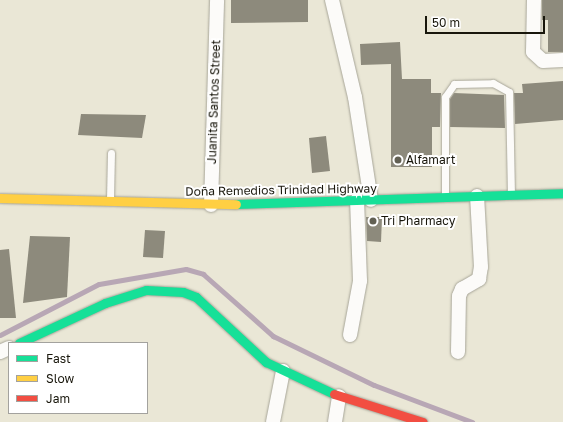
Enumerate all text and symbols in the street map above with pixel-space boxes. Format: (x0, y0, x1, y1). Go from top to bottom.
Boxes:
scale bar (427, 8, 547, 34)
text: 50 m (432, 15, 460, 30)
street label: Juanita Santos Street (205, 40, 223, 164)
place label: Alfamart (406, 153, 455, 167)
marker: Alfamart (393, 155, 403, 165)
street label: Doña Remedios Trinidad Highway (185, 181, 377, 199)
place label: Tri Pharmacy (381, 214, 455, 228)
marker: Tri Pharmacy (368, 216, 378, 226)
legend (8, 342, 148, 414)
text: Fast (46, 351, 71, 366)
text: Slow (46, 371, 74, 386)
text: Jam (46, 391, 70, 406)

